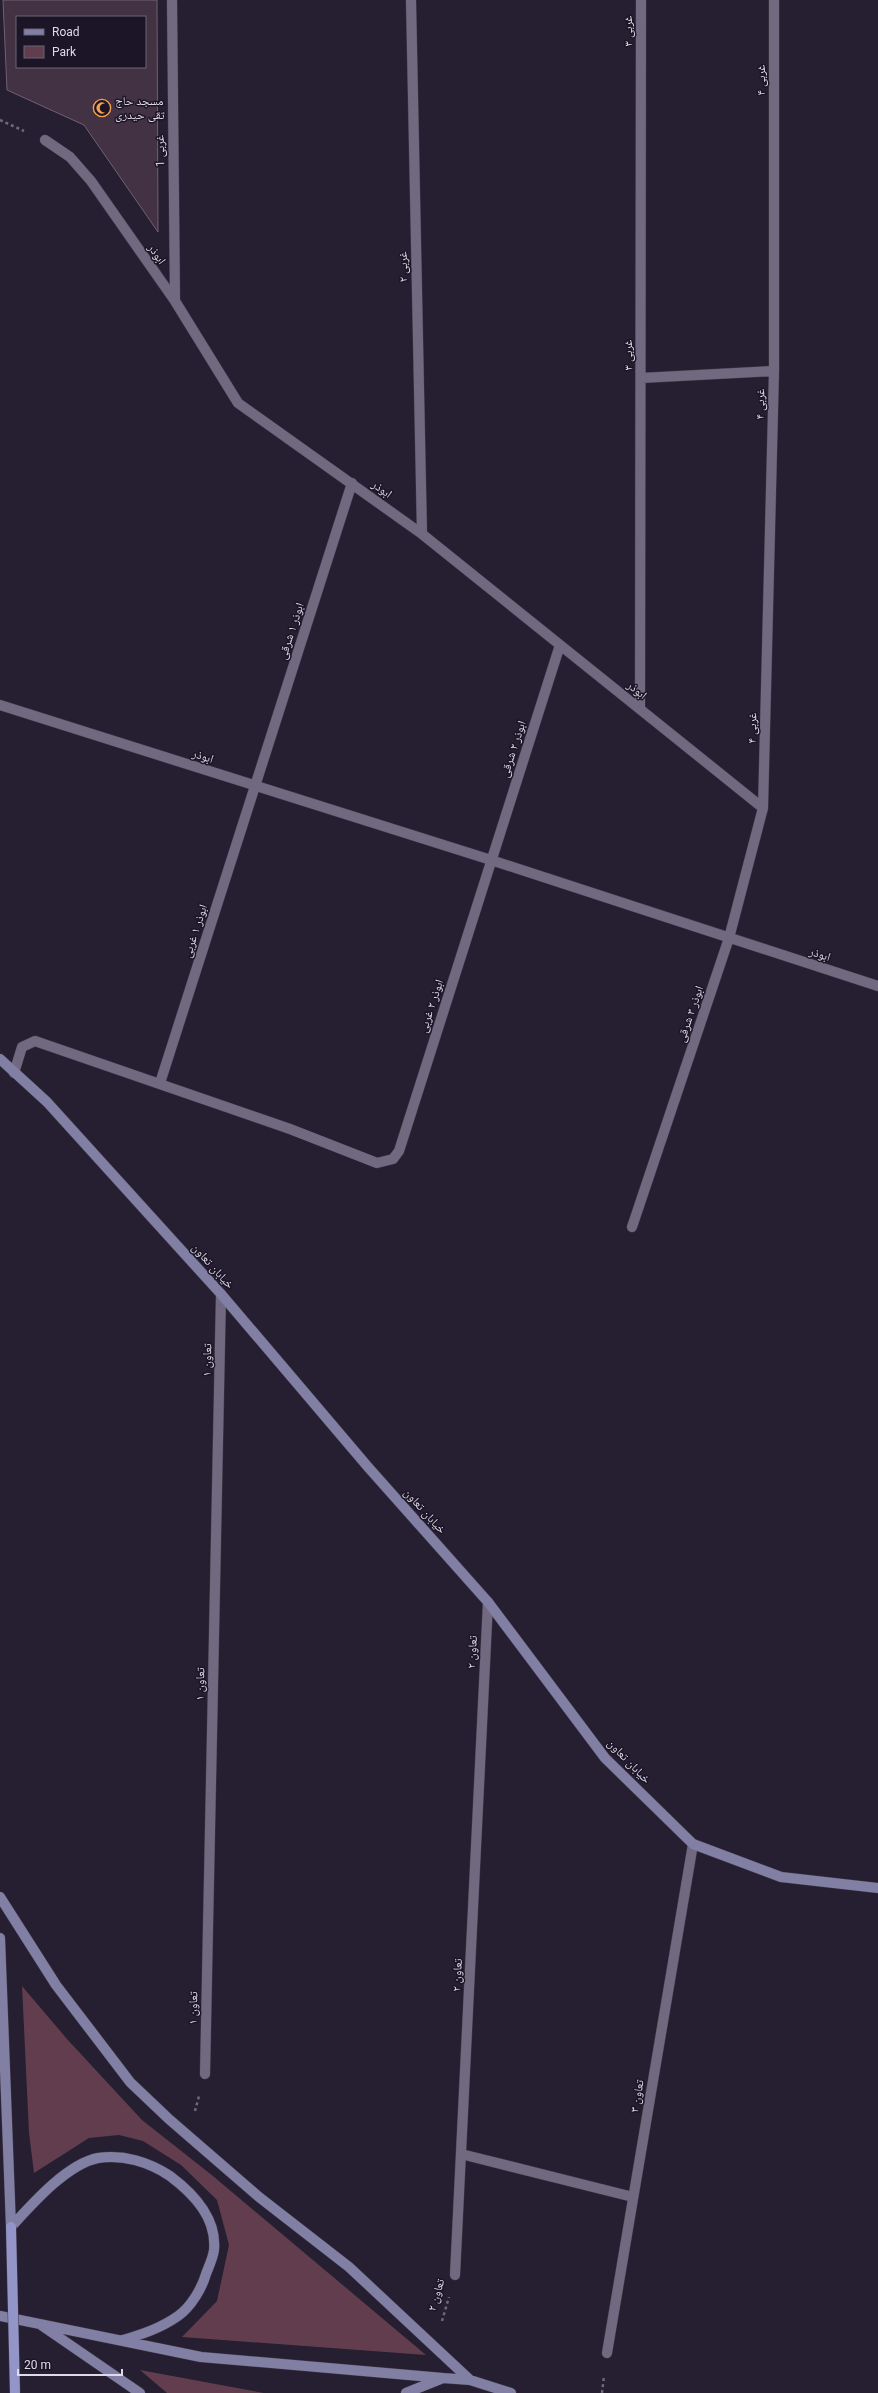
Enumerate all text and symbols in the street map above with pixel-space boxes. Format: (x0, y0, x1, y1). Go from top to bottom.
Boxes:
legend (16, 16, 146, 68)
street label: غربی ۳ (621, 16, 635, 46)
text: Road (52, 25, 80, 39)
text: Park (52, 45, 77, 59)
street label: غربی ۴ (754, 65, 768, 95)
place label: مسجد حاج تقی حیدری (115, 94, 165, 122)
mosque icon: مسجد حاج تقی حیدری (92, 98, 112, 118)
street label: غربی 1 (153, 135, 168, 167)
street label: ابوذر (144, 240, 169, 267)
street label: غربی ۲ (396, 251, 411, 283)
street label: غربی ۳ (621, 340, 635, 370)
street label: غربی ۴ (753, 388, 768, 420)
street label: ابوذر (368, 476, 395, 501)
street label: ابوذر ۱ شرقی (275, 601, 307, 661)
street label: ابوذر (623, 677, 650, 703)
street label: غربی ۴ (745, 712, 760, 744)
street label: ابوذر ۲ شرقی (497, 719, 529, 779)
street label: ابوذر (190, 746, 215, 766)
street label: ابوذر ۱ غربی (180, 902, 211, 960)
street label: ابوذر (807, 944, 832, 964)
street label: ابوذر ۲ غربی (416, 977, 447, 1035)
street label: ابوذر ۳ شرقی (674, 984, 707, 1044)
street label: خیابان تعاون (189, 1240, 237, 1292)
street label: تعاون ۱ (200, 1343, 214, 1377)
street label: خیابان تعاون (401, 1485, 449, 1537)
street label: تعاون ۲ (464, 1635, 480, 1669)
street label: تعاون ۱ (193, 1667, 207, 1701)
street label: خیابان تعاون (604, 1736, 654, 1787)
street label: تعاون ۲ (449, 1958, 465, 1992)
street label: تعاون ۱ (186, 1991, 200, 2025)
street label: تعاون ۳ (627, 2078, 647, 2114)
street label: تعاون ۲ (425, 2277, 447, 2313)
scale bar (18, 2351, 122, 2377)
text: 20 m (24, 2358, 51, 2372)

